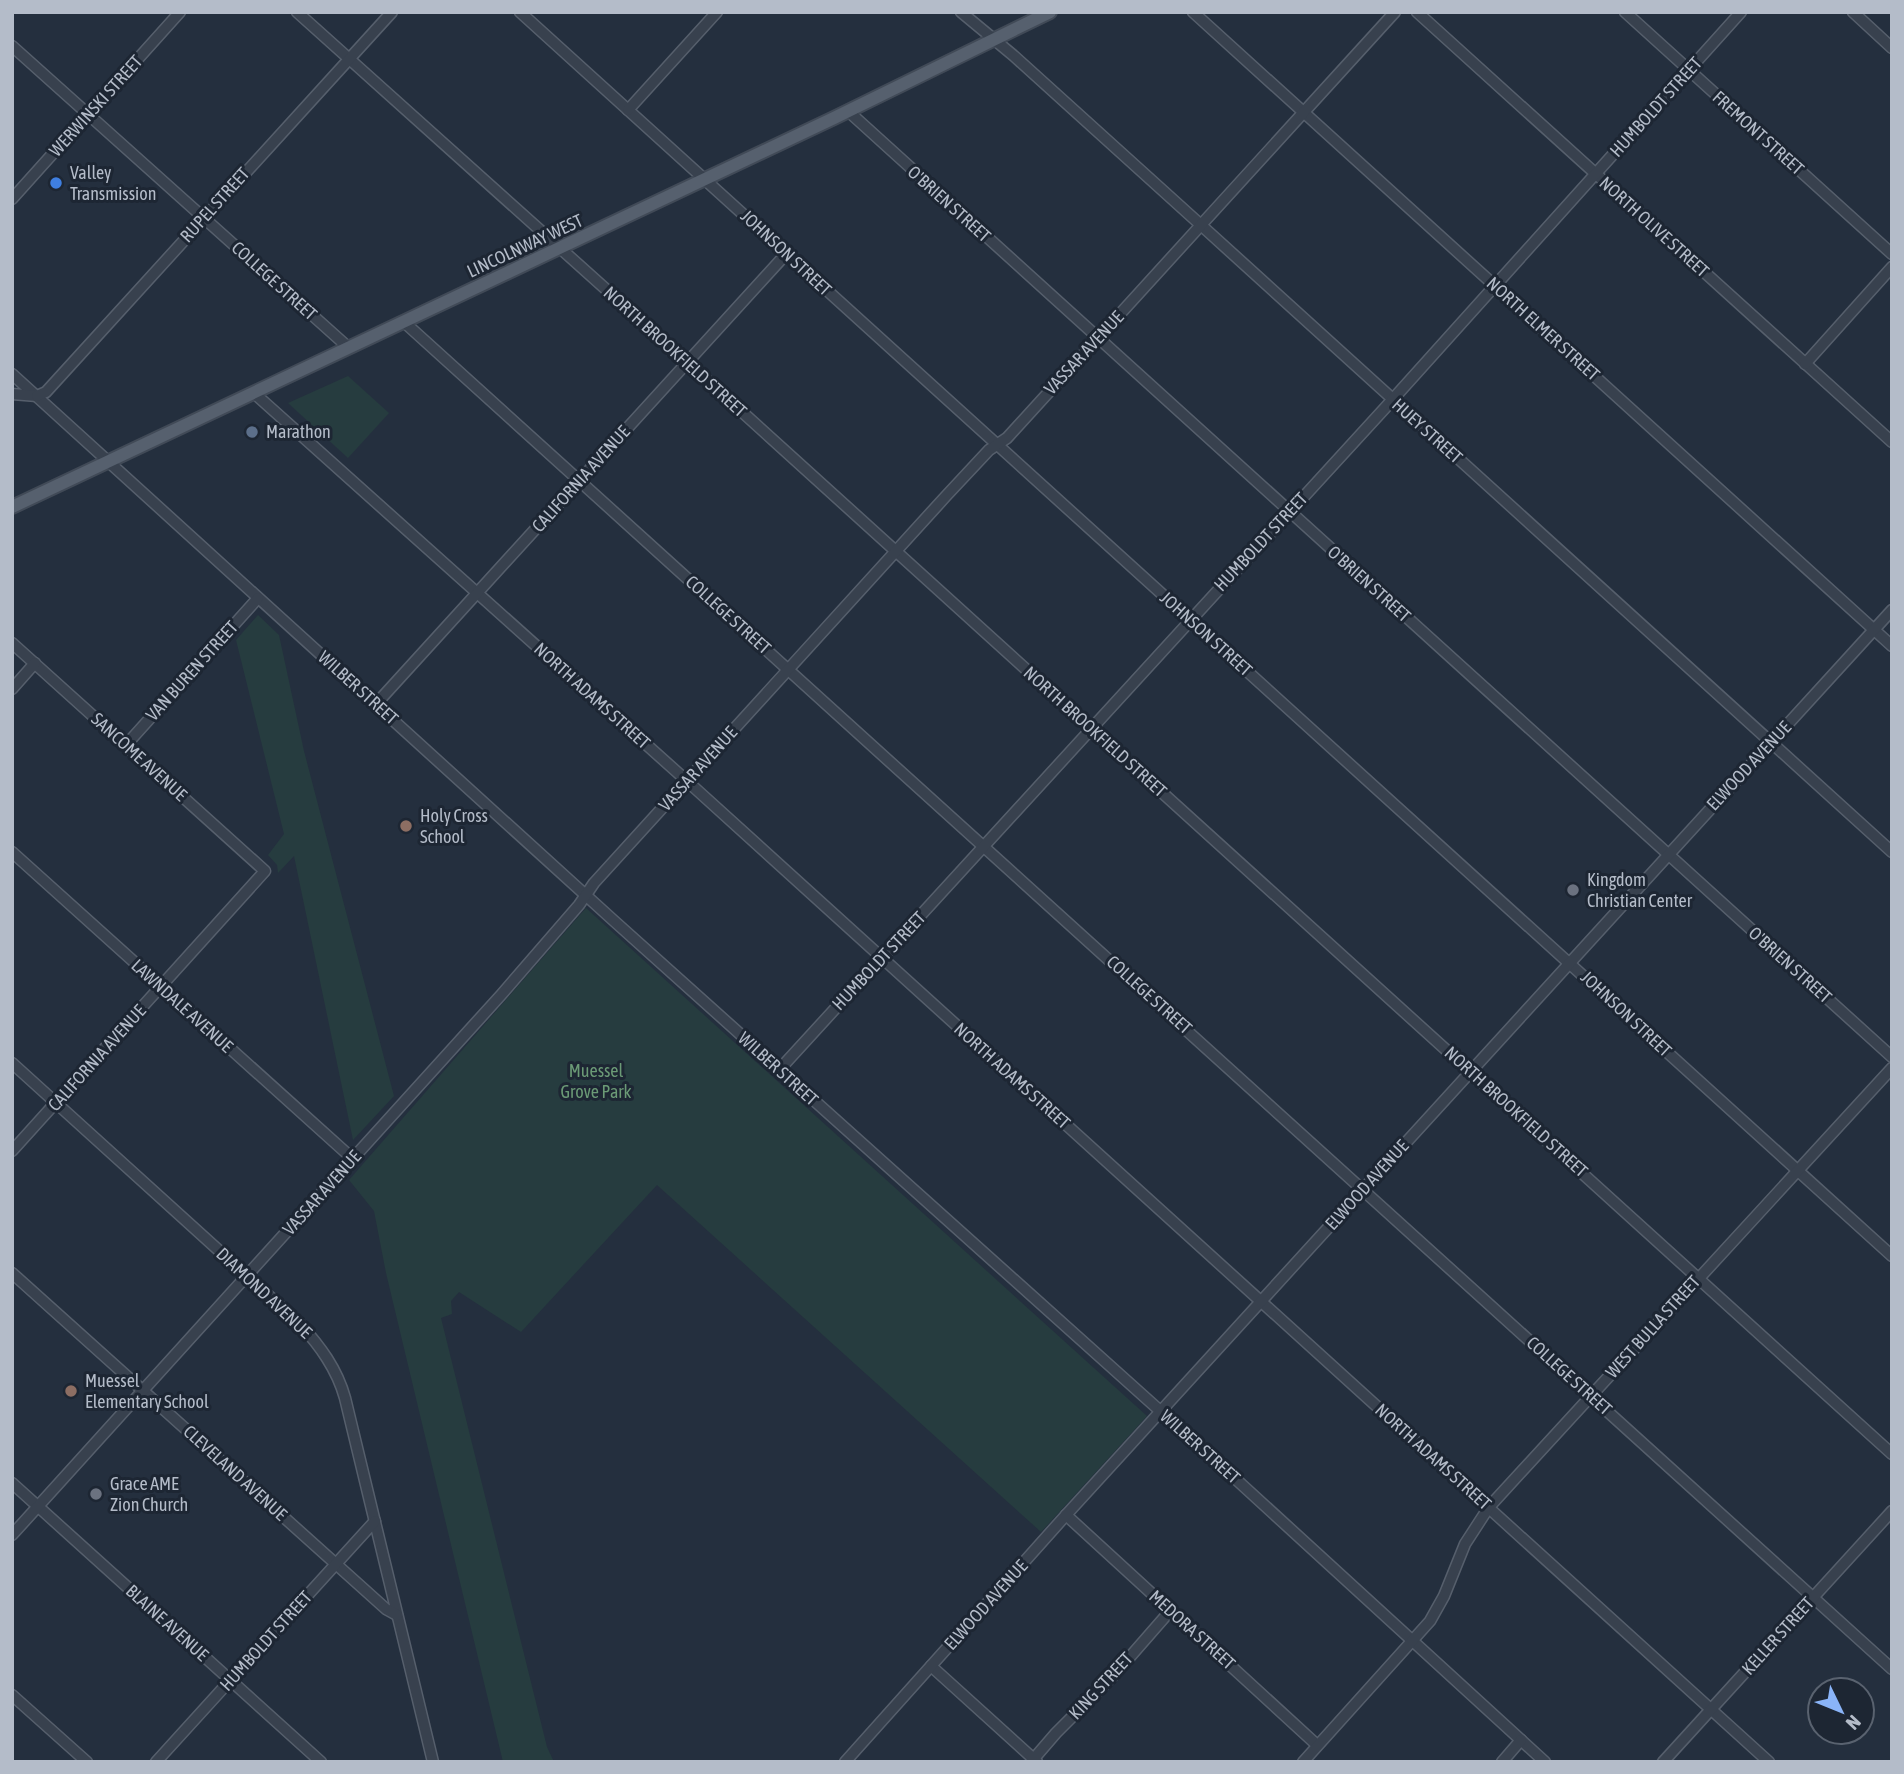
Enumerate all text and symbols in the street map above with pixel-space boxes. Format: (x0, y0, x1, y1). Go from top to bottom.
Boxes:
street label: WERWINSKI STREET (45, 51, 147, 161)
street label: HUMBOLDT STREET (1605, 52, 1706, 161)
street label: FREMONT STREET (1709, 86, 1808, 179)
street label: O'BRIEN STREET (904, 161, 995, 246)
place label: Valley Transmission (70, 162, 156, 204)
street label: RUPEL STREET (176, 163, 254, 246)
street label: NORTH OLIVE STREET (1595, 172, 1713, 281)
marker: Valley Transmission (48, 175, 64, 191)
street label: JOHNSON STREET (737, 205, 836, 300)
street label: LINCOLNWAY WEST (464, 210, 586, 282)
street label: COLLEGE STREET (227, 237, 321, 324)
street label: NORTH ELMER STREET (1483, 272, 1604, 385)
street label: NORTH BROOKFIELD STREET (600, 282, 751, 421)
street label: VASSAR AVENUE (1040, 306, 1128, 399)
street label: HUEY STREET (1388, 394, 1467, 468)
place label: Marathon (266, 421, 331, 442)
street label: CALIFORNIA AVENUE (527, 421, 634, 536)
marker: Marathon (244, 424, 260, 440)
street label: HUMBOLDT STREET (1210, 488, 1312, 595)
street label: O'BRIEN STREET (1324, 541, 1415, 626)
street label: COLLEGE STREET (681, 571, 775, 658)
street label: JOHNSON STREET (1156, 587, 1257, 680)
street label: VAN BUREN STREET (141, 616, 242, 725)
street label: NORTH ADAMS STREET (530, 638, 655, 753)
street label: WILBER STREET (314, 646, 403, 729)
street label: NORTH BROOKFIELD STREET (1020, 662, 1171, 801)
street label: SANCOME AVENUE (87, 708, 192, 805)
street label: ELWOOD AVENUE (1702, 717, 1795, 814)
street label: VASSAR AVENUE (654, 722, 741, 815)
place label: Holy Cross School (420, 805, 488, 847)
marker: Holy Cross School (398, 818, 414, 834)
place label: Kingdom Christian Center (1587, 869, 1693, 911)
marker: Kingdom Christian Center (1565, 882, 1581, 898)
street label: HUMBOLDT STREET (828, 907, 930, 1014)
street label: O'BRIEN STREET (1745, 922, 1836, 1007)
street label: COLLEGE STREET (1102, 951, 1196, 1038)
street label: LAWNDALE AVENUE (127, 955, 238, 1057)
street label: JOHNSON STREET (1577, 966, 1676, 1061)
street label: CALIFORNIA AVENUE (43, 1000, 150, 1115)
street label: NORTH ADAMS STREET (950, 1018, 1075, 1133)
street label: WILBER STREET (734, 1027, 823, 1110)
street label: NORTH BROOKFIELD STREET (1441, 1042, 1592, 1181)
park label: Muessel Grove Park (560, 1060, 632, 1102)
street label: ELWOOD AVENUE (1321, 1135, 1413, 1234)
street label: VASSAR AVENUE (278, 1146, 365, 1239)
street label: DIAMOND AVENUE (212, 1243, 317, 1343)
street label: WEST BULLA STREET (1601, 1271, 1704, 1382)
street label: COLLEGE STREET (1522, 1332, 1616, 1419)
place label: Muessel Elementary School (85, 1370, 209, 1412)
marker: Muessel Elementary School (63, 1383, 79, 1399)
street label: NORTH ADAMS STREET (1371, 1399, 1496, 1514)
street label: WILBER STREET (1156, 1405, 1245, 1488)
street label: CLEVELAND AVENUE (179, 1421, 292, 1525)
place label: Grace AME Zion Church (110, 1473, 188, 1515)
marker: Grace AME Zion Church (88, 1486, 104, 1502)
street label: ELWOOD AVENUE (940, 1555, 1032, 1654)
street label: BLAINE AVENUE (122, 1580, 213, 1665)
street label: HUMBOLDT STREET (215, 1586, 316, 1695)
street label: MEDORA STREET (1145, 1586, 1240, 1674)
street label: KELLER STREET (1737, 1592, 1818, 1679)
street label: KING STREET (1064, 1648, 1137, 1723)
north arrow (1806, 1676, 1876, 1746)
text: N (1842, 1711, 1865, 1734)

